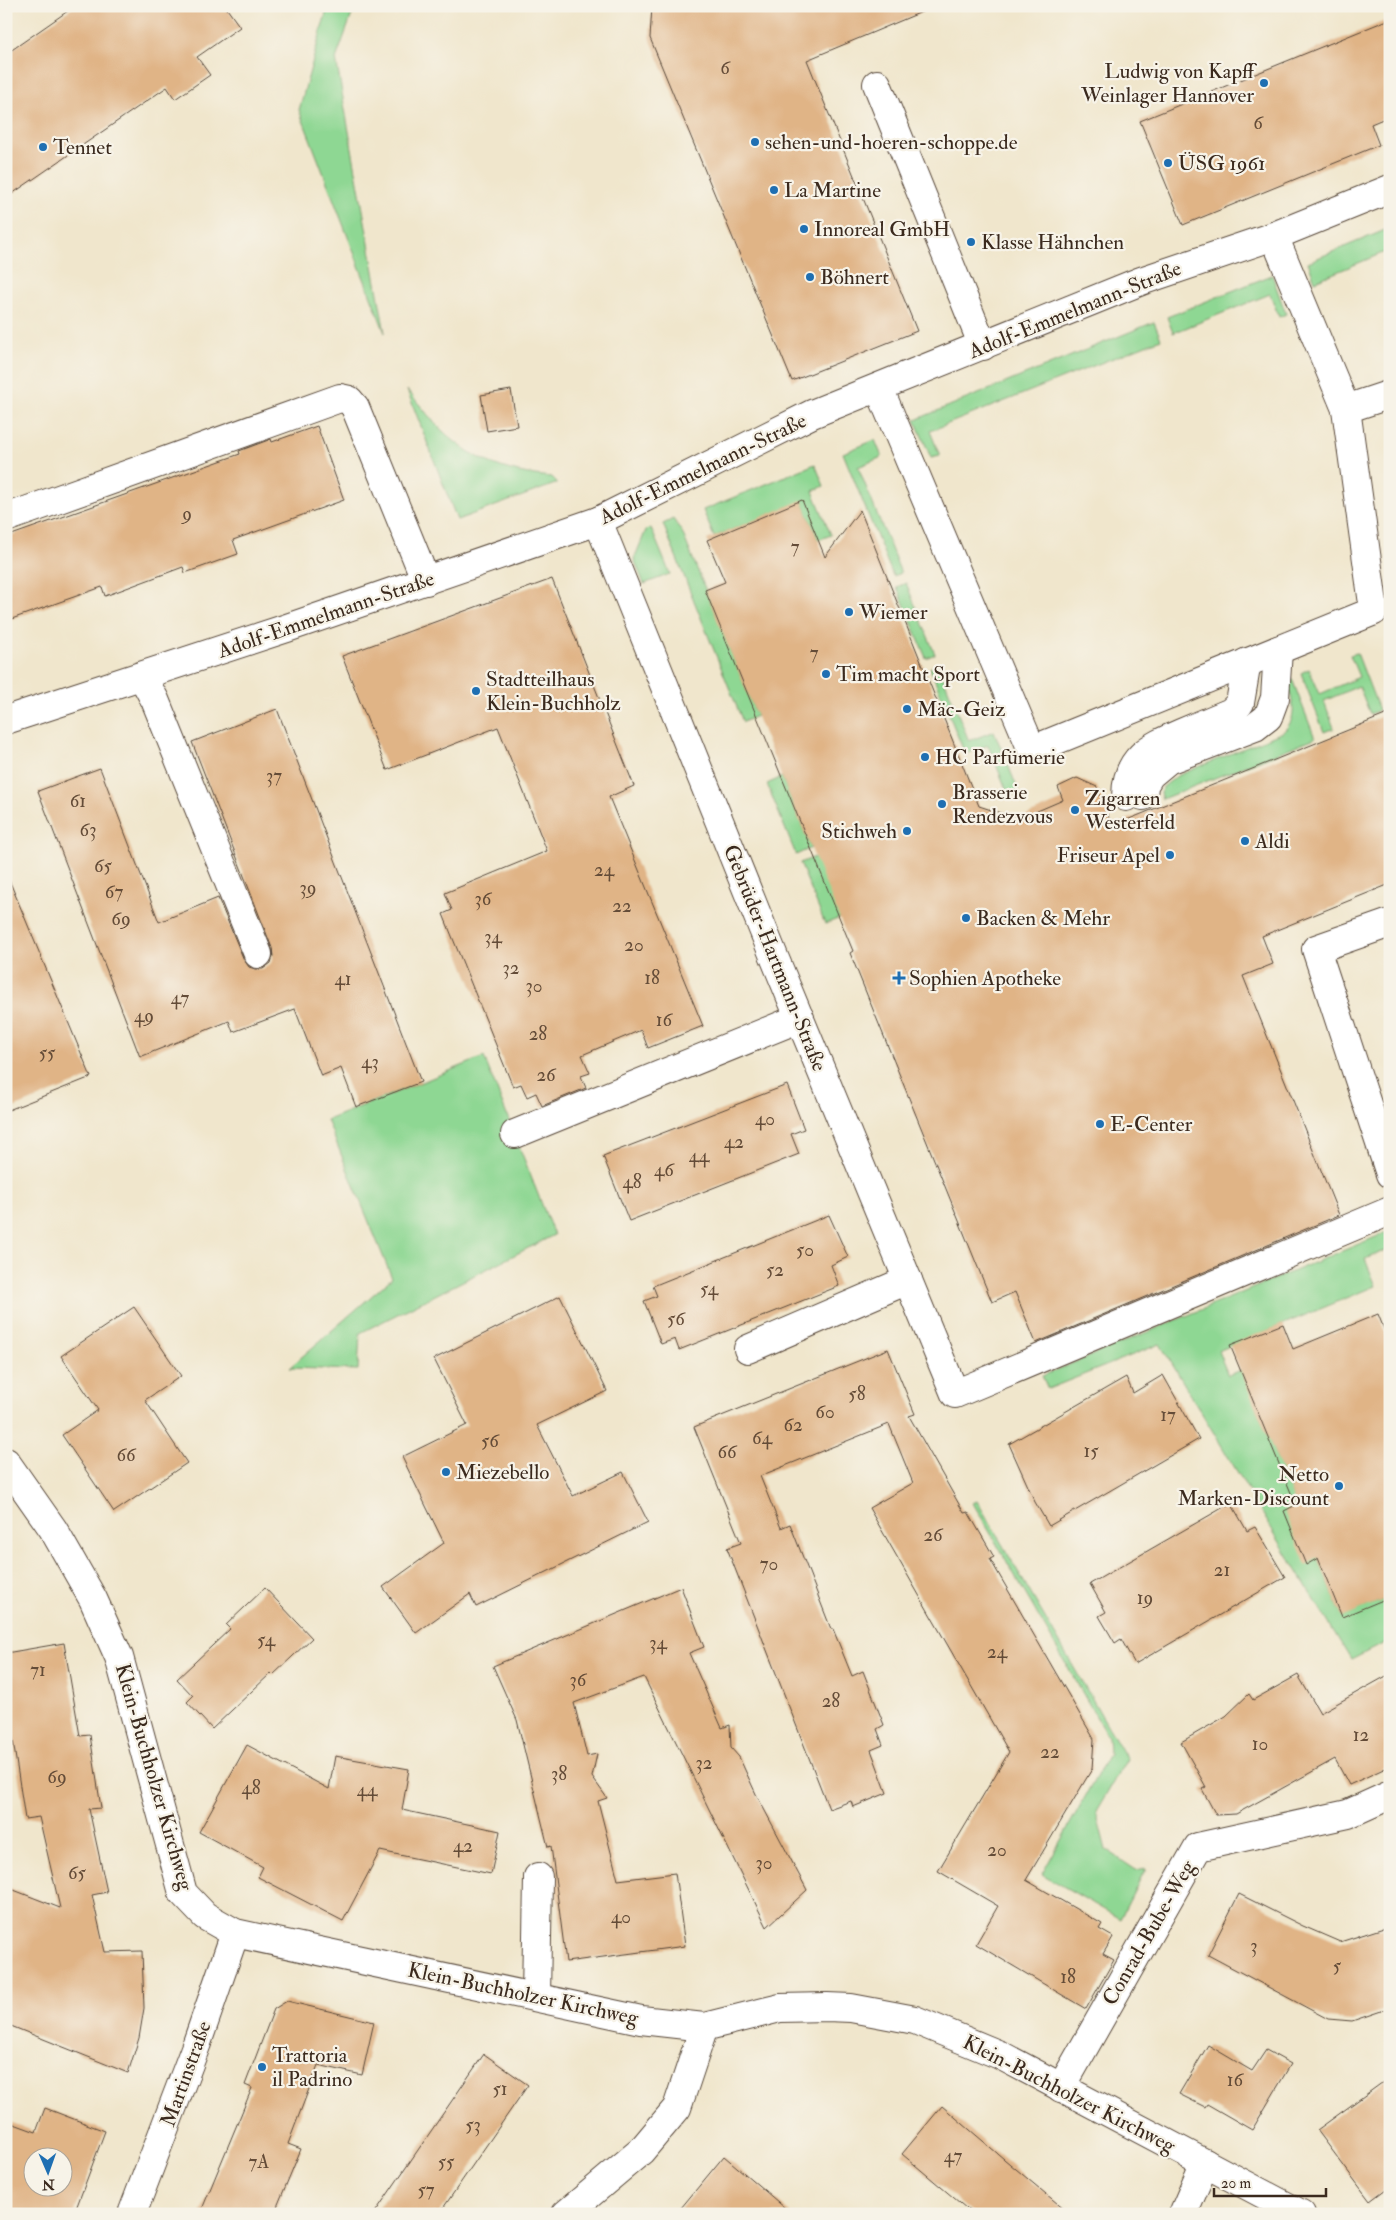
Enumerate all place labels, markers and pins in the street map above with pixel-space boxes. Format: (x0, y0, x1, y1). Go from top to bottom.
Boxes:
place label: Ludwig von Kapff Weinlager Hannover (1080, 58, 1258, 109)
marker: Ludwig von Kapff Weinlager Hannover (1258, 77, 1270, 89)
place label: sehen-und-hoeren-schoppe.de (765, 129, 1018, 156)
place label: Tennet (53, 134, 112, 161)
marker: sehen-und-hoeren-schoppe.de (749, 136, 761, 148)
marker: Tennet (37, 141, 49, 153)
place label: ÜSG 1961 (1178, 150, 1266, 177)
marker: ÜSG 1961 (1162, 157, 1174, 169)
place label: La Martine (784, 177, 881, 204)
marker: La Martine (768, 184, 780, 196)
place label: Innoreal GmbH (814, 216, 950, 243)
marker: Innoreal GmbH (798, 223, 810, 235)
place label: Klasse Hähnchen (981, 229, 1124, 256)
marker: Klasse Hähnchen (965, 236, 977, 248)
place label: Böhnert (820, 264, 889, 291)
marker: Böhnert (804, 271, 816, 283)
place label: Wiemer (858, 599, 928, 626)
marker: Wiemer (843, 606, 855, 618)
place label: Tim macht Sport (836, 661, 980, 688)
place label: Stadtteilhaus Klein-Buchholz (486, 666, 621, 717)
marker: Tim macht Sport (820, 668, 832, 680)
marker: Stadtteilhaus Klein-Buchholz (470, 685, 482, 697)
place label: Mäc-Geiz (917, 696, 1005, 723)
marker: Mäc-Geiz (901, 703, 913, 715)
place label: HC Parfümerie (935, 744, 1065, 771)
marker: HC Parfümerie (919, 751, 931, 763)
place label: Brasserie Rendezvous (952, 779, 1053, 830)
place label: Zigarren Westerfeld (1084, 785, 1176, 836)
marker: Brasserie Rendezvous (936, 798, 948, 810)
marker: Zigarren Westerfeld (1069, 804, 1081, 816)
place label: Stichweh (821, 818, 897, 845)
marker: Stichweh (901, 825, 913, 837)
place label: Aldi (1254, 828, 1290, 855)
marker: Aldi (1239, 835, 1251, 847)
place label: Friseur Apel (1057, 842, 1161, 869)
marker: Friseur Apel (1164, 849, 1176, 861)
place label: Backen & Mehr (976, 905, 1110, 932)
marker: Backen & Mehr (960, 912, 972, 924)
place label: Sophien Apotheke (909, 965, 1061, 992)
marker: Sophien Apotheke (893, 972, 905, 984)
place label: E-Center (1110, 1111, 1192, 1138)
marker: E-Center (1094, 1118, 1106, 1130)
place label: Miezebello (456, 1459, 549, 1486)
place label: Netto Marken-Discount (1177, 1461, 1329, 1512)
marker: Miezebello (440, 1466, 452, 1478)
marker: Netto Marken-Discount (1333, 1480, 1345, 1492)
place label: Trattoria il Padrino (272, 2042, 352, 2093)
marker: Trattoria il Padrino (256, 2061, 268, 2073)

